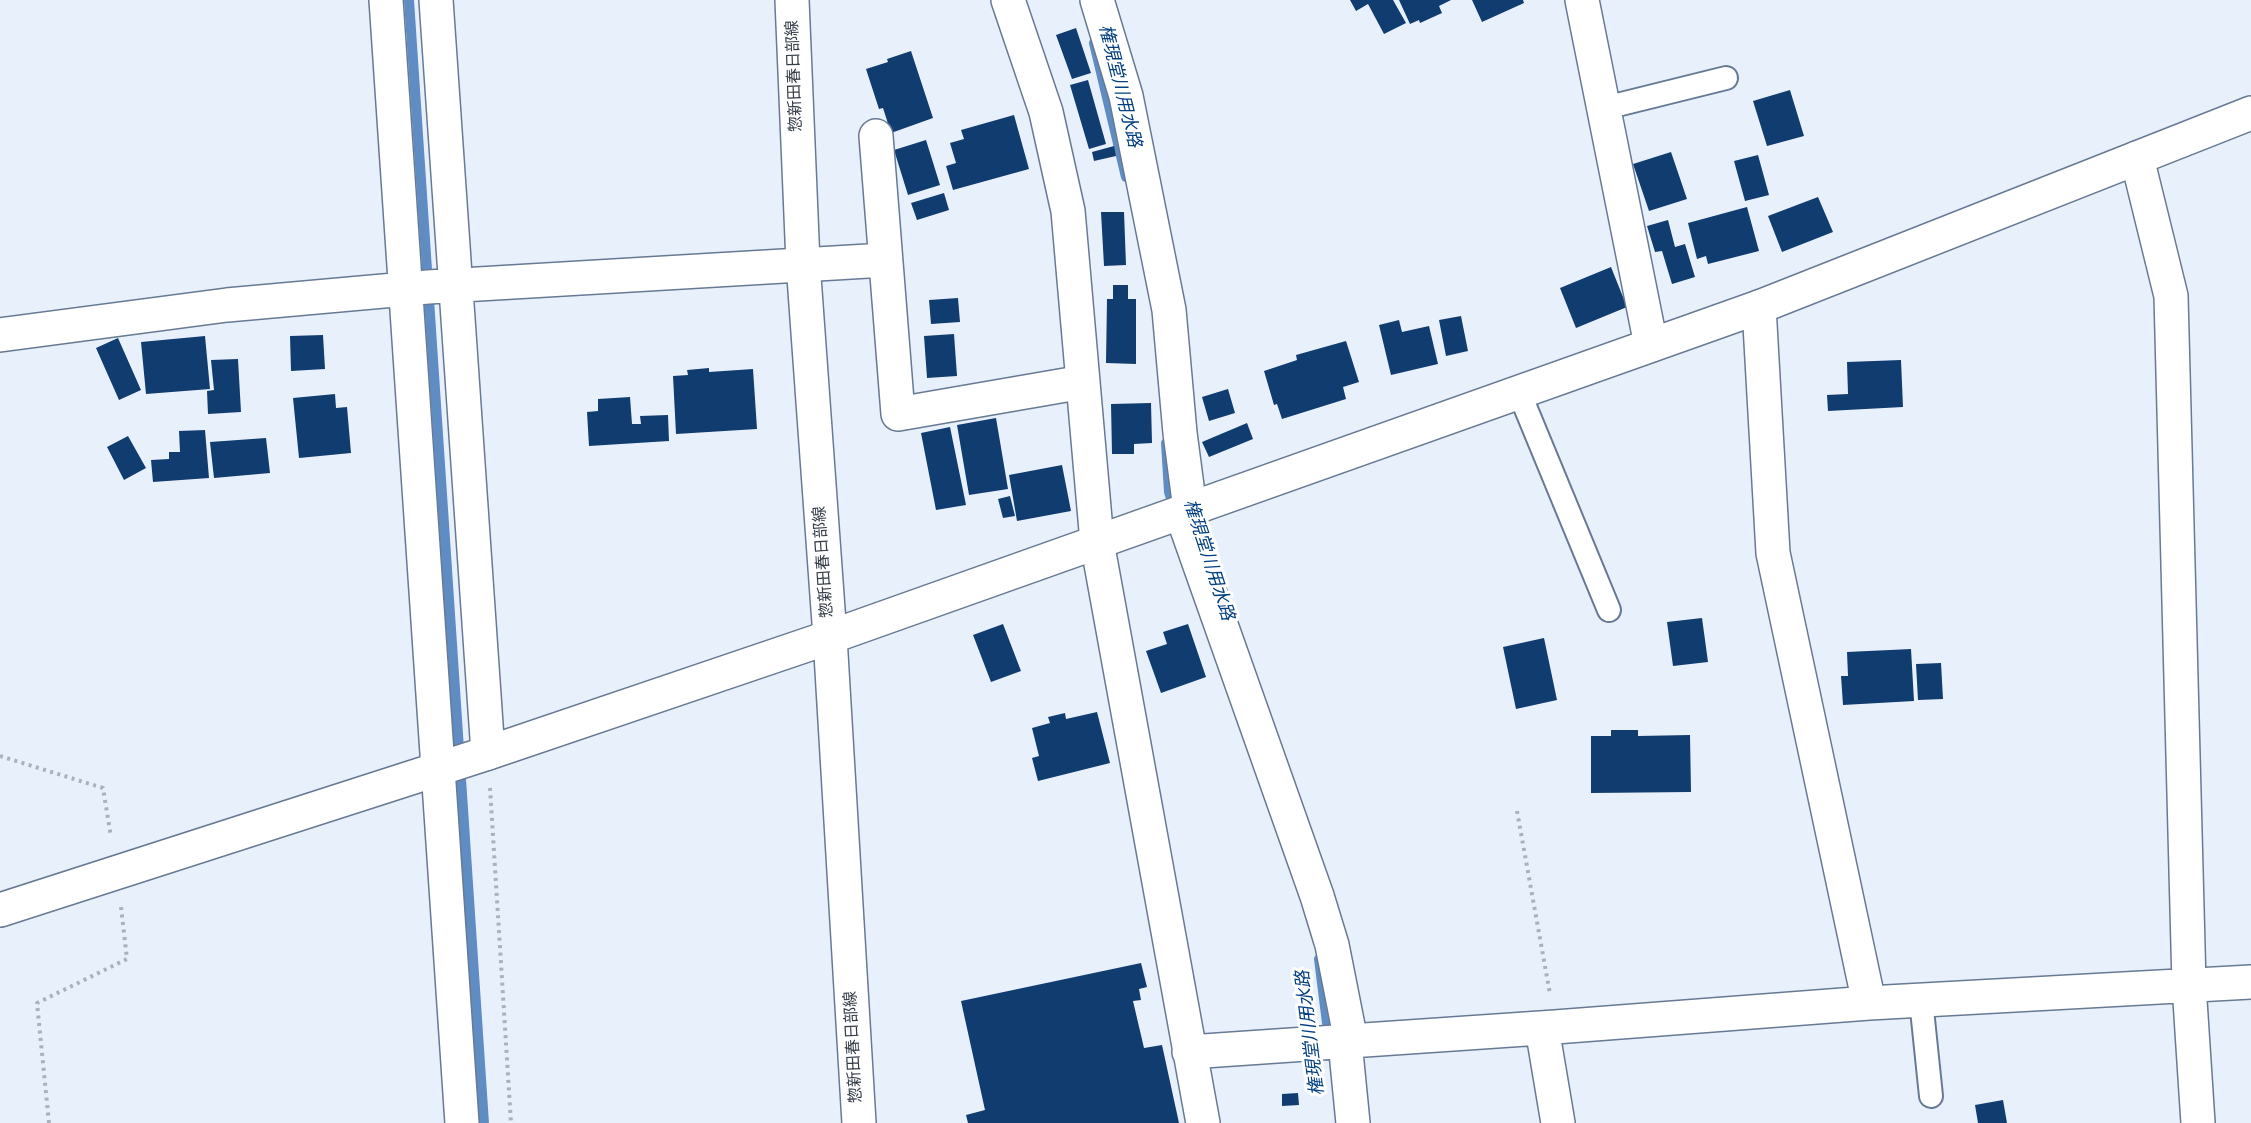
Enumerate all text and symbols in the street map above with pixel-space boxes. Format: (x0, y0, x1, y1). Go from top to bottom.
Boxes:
street label: 惣新田春日部線 (783, 20, 807, 132)
water label: 権現堂川用水路 (1093, 22, 1145, 150)
water label: 権現堂川用水路 (1178, 497, 1238, 623)
street label: 惣新田春日部線 (811, 505, 837, 619)
water label: 権現堂川用水路 (1293, 969, 1329, 1097)
street label: 惣新田春日部線 (841, 991, 867, 1103)

